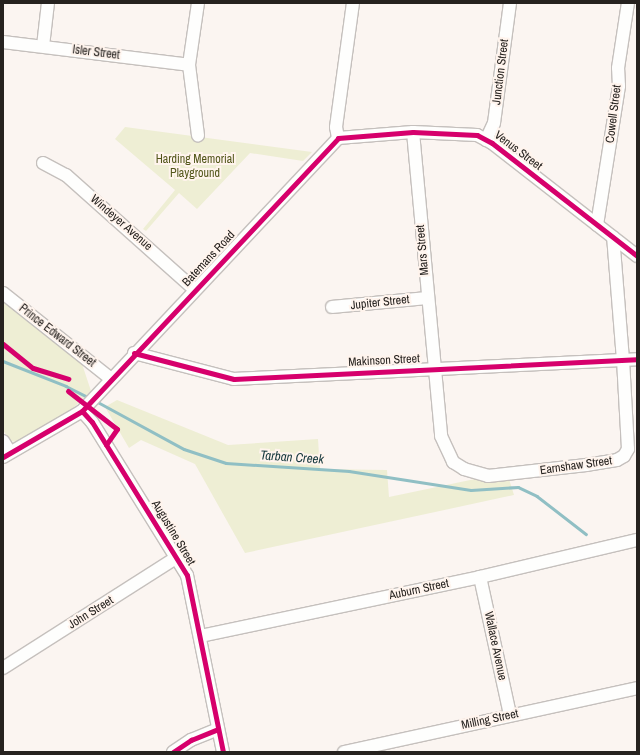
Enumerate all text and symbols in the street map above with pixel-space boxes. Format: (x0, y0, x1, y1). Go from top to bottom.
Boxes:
street label: Junction Street (490, 38, 512, 106)
street label: Isler Street (72, 43, 120, 63)
street label: Cowell Street (603, 84, 625, 144)
street label: Venus Street (491, 128, 545, 174)
park label: Harding Memorial Playground (156, 153, 234, 181)
street label: Windeyer Avenue (87, 192, 155, 254)
street label: Mars Street (414, 224, 432, 276)
street label: Batemans Road (180, 228, 238, 290)
street label: Jupiter Street (350, 293, 410, 313)
street label: Prince Edward Street (16, 302, 98, 370)
street label: Makinson Street (348, 352, 420, 370)
water label: Tarban Creek (260, 448, 324, 468)
street label: Earnshaw Street (539, 454, 613, 478)
street label: Augustine Street (148, 498, 198, 568)
street label: Auburn Street (388, 577, 450, 603)
street label: John Street (66, 594, 116, 632)
street label: Wallace Avenue (481, 610, 509, 682)
street label: Milling Street (460, 707, 520, 733)

